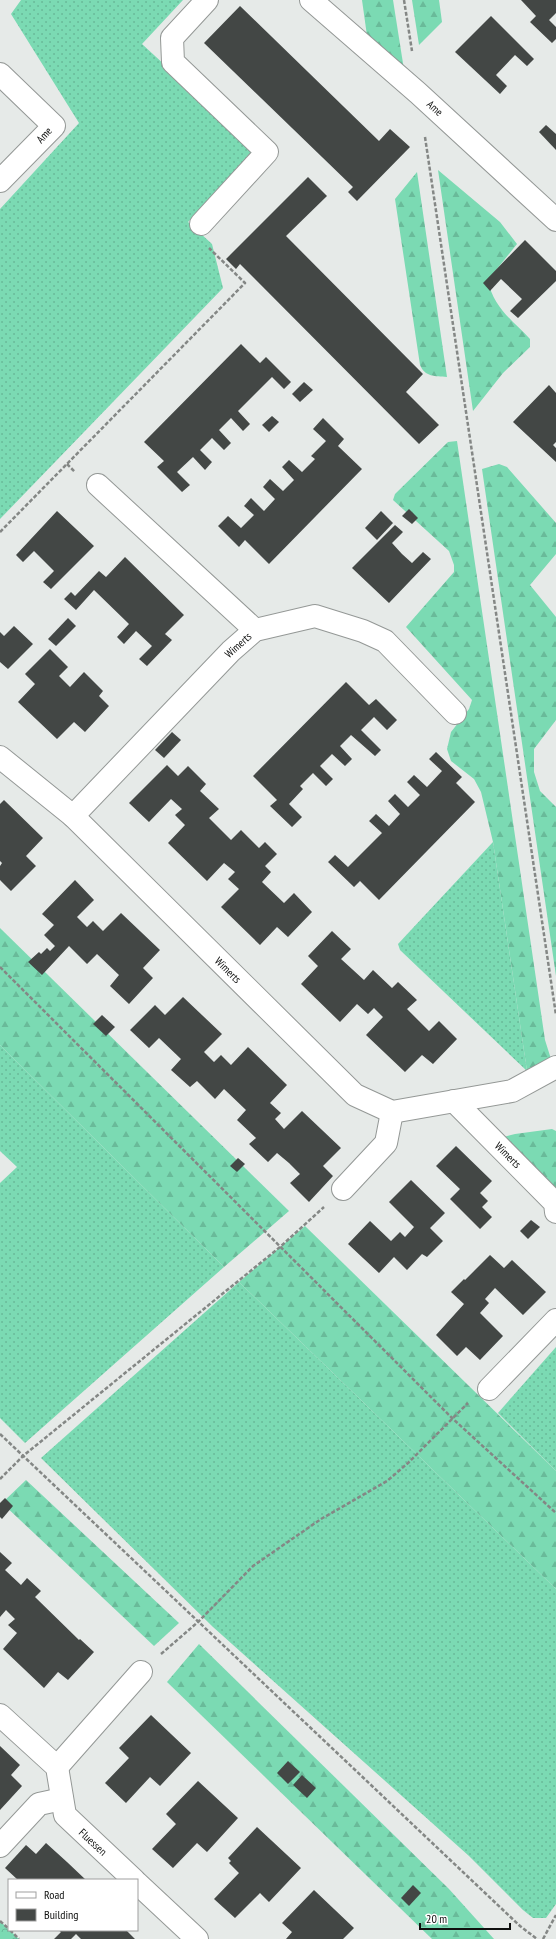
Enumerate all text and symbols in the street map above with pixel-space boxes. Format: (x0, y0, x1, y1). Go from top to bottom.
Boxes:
street label: Ame (424, 97, 446, 119)
street label: Ame (33, 124, 55, 146)
street label: Wimerts (222, 629, 255, 661)
street label: Wimerts (212, 954, 244, 986)
street label: Wimerts (492, 1139, 524, 1171)
street label: Fluessen (76, 1826, 110, 1859)
legend (8, 1879, 138, 1931)
text: Road (44, 1887, 64, 1902)
scale bar (420, 1905, 510, 1931)
text: Building (44, 1907, 79, 1922)
text: 20 m (426, 1911, 447, 1926)

